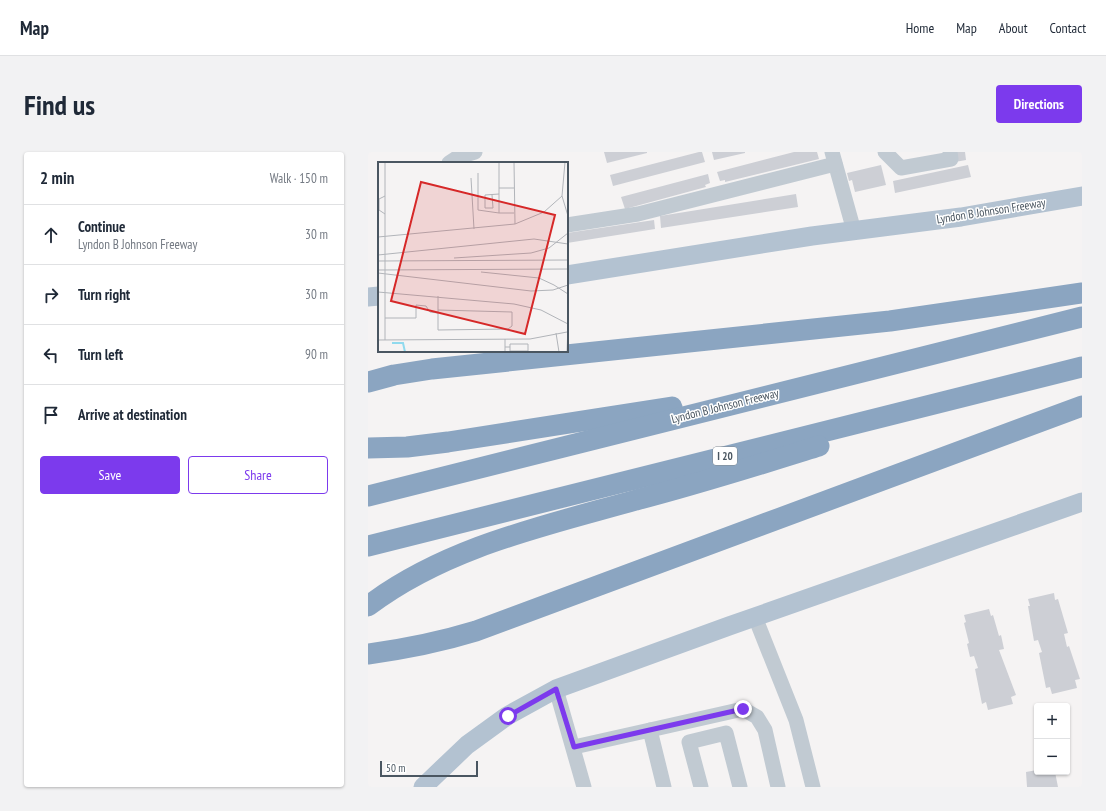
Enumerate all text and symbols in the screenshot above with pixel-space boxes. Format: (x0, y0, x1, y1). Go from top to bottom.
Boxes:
text: Map (20, 16, 49, 40)
text: Home (906, 19, 934, 37)
text: Map (956, 19, 977, 37)
text: About (999, 19, 1028, 37)
text: Contact (1050, 19, 1086, 37)
button: Directions (996, 85, 1082, 123)
text: Find us (24, 86, 95, 123)
inset map (378, 162, 568, 352)
text: 2 min (40, 167, 74, 189)
text: Walk · 150 m (270, 170, 328, 187)
street label: Lyndon B Johnson Freeway (935, 194, 1047, 227)
text: Continue (78, 217, 125, 236)
icon: ahead (40, 224, 62, 246)
text: 30 m (305, 226, 328, 243)
text: Lyndon B Johnson Freeway (78, 236, 197, 253)
icon: right (40, 284, 62, 306)
text: Turn right (78, 285, 130, 304)
text: 30 m (305, 286, 328, 303)
icon: left (40, 344, 62, 366)
text: Turn left (78, 345, 123, 364)
text: 90 m (305, 346, 328, 363)
street label: Lyndon B Johnson Freeway (670, 385, 781, 426)
icon: arrive (40, 404, 62, 426)
text: Arrive at destination (78, 405, 187, 424)
road number: I 20 (713, 447, 737, 465)
button: Save (40, 456, 180, 494)
button: Share (188, 456, 328, 494)
route end (734, 700, 752, 718)
map controls (1034, 703, 1070, 775)
button: + (1034, 703, 1070, 739)
route start (499, 707, 517, 725)
button: − (1034, 739, 1070, 775)
scale bar (380, 759, 478, 778)
text: 50 m (386, 761, 405, 775)

